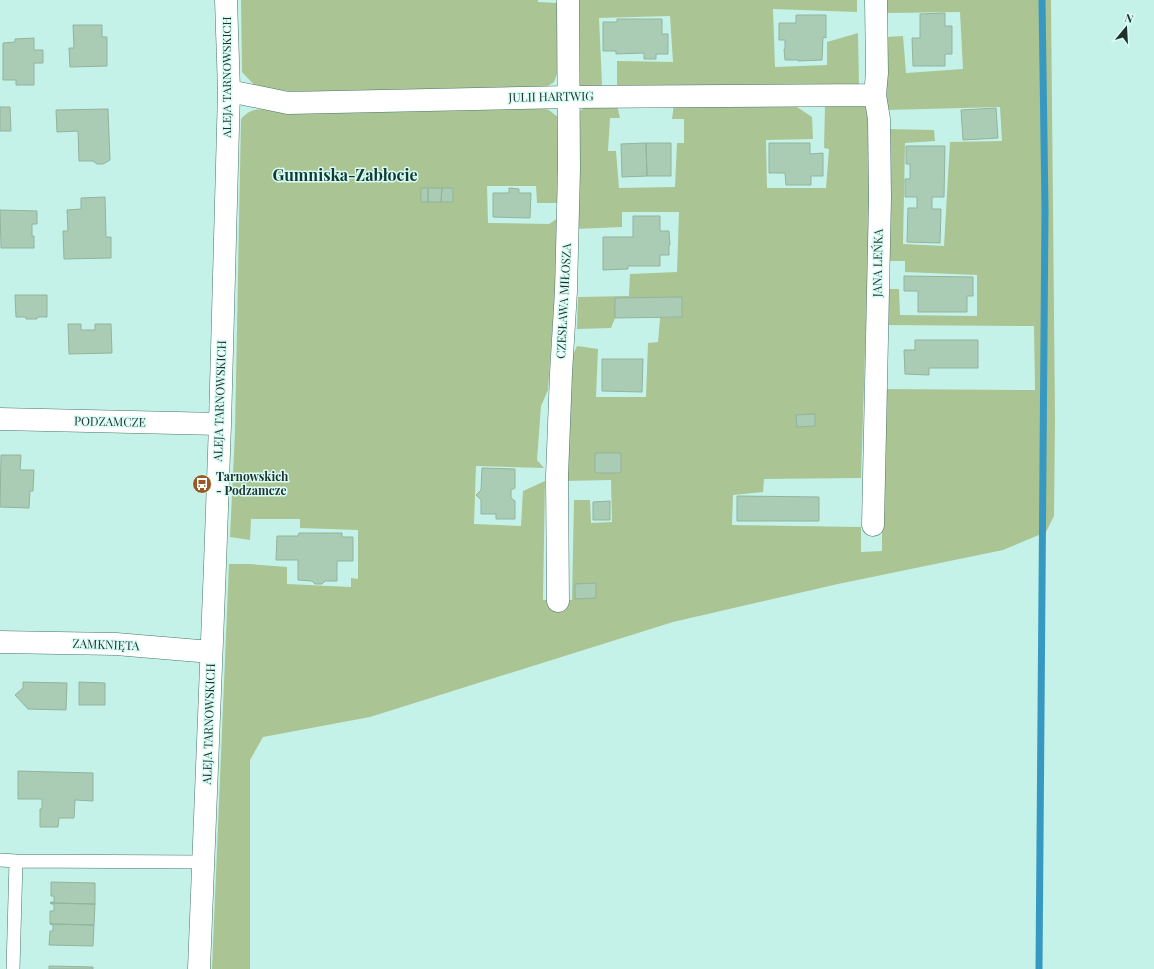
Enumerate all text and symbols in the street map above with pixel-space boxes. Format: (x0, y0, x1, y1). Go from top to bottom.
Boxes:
north arrow (1106, 8, 1146, 48)
text: N (1123, 10, 1135, 26)
street label: ALEJA TARNOWSKICH (218, 16, 234, 139)
street label: JULII HARTWIG (507, 87, 594, 105)
district label: Gumniska-Zabłocie (272, 164, 418, 185)
street label: JANA LEŃKA (868, 228, 886, 298)
street label: CZESŁAWA MIŁOSZA (552, 242, 574, 359)
street label: ALEJA TARNOWSKICH (209, 340, 229, 463)
street label: PODZAMCZE (74, 412, 146, 430)
place label: Tarnowskich - Podzamcze (216, 468, 289, 498)
bus stop icon: Tarnowskich - Podzamcze (191, 473, 213, 495)
street label: ZAMKNIĘTA (72, 635, 140, 653)
street label: ALEJA TARNOWSKICH (198, 663, 218, 786)

